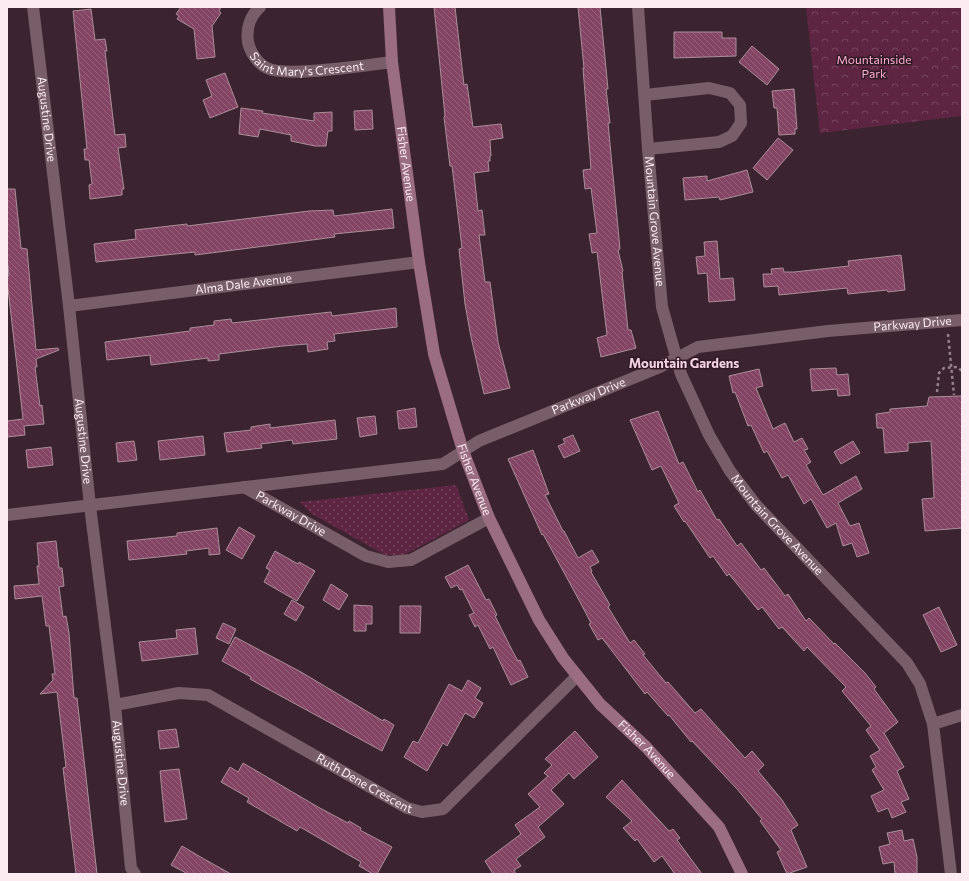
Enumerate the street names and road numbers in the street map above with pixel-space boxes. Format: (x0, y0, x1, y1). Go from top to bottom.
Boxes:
street label: Saint Mary's Crescent (247, 49, 365, 78)
street label: Augustine Drive (35, 75, 60, 163)
street label: Fisher Avenue (395, 125, 419, 202)
street label: Mountain Grove Avenue (643, 156, 668, 287)
street label: Alma Dale Avenue (194, 270, 293, 296)
street label: Parkway Drive (873, 313, 952, 333)
street label: Parkway Drive (549, 374, 627, 417)
street label: Augustine Drive (73, 397, 96, 485)
street label: Fisher Avenue (455, 442, 495, 517)
street label: Mountain Grove Avenue (729, 471, 827, 577)
street label: Parkway Drive (254, 487, 329, 538)
street label: Fisher Avenue (616, 717, 679, 781)
street label: Augustine Drive (111, 719, 133, 806)
street label: Ruth Dene Crescent (314, 750, 414, 815)

